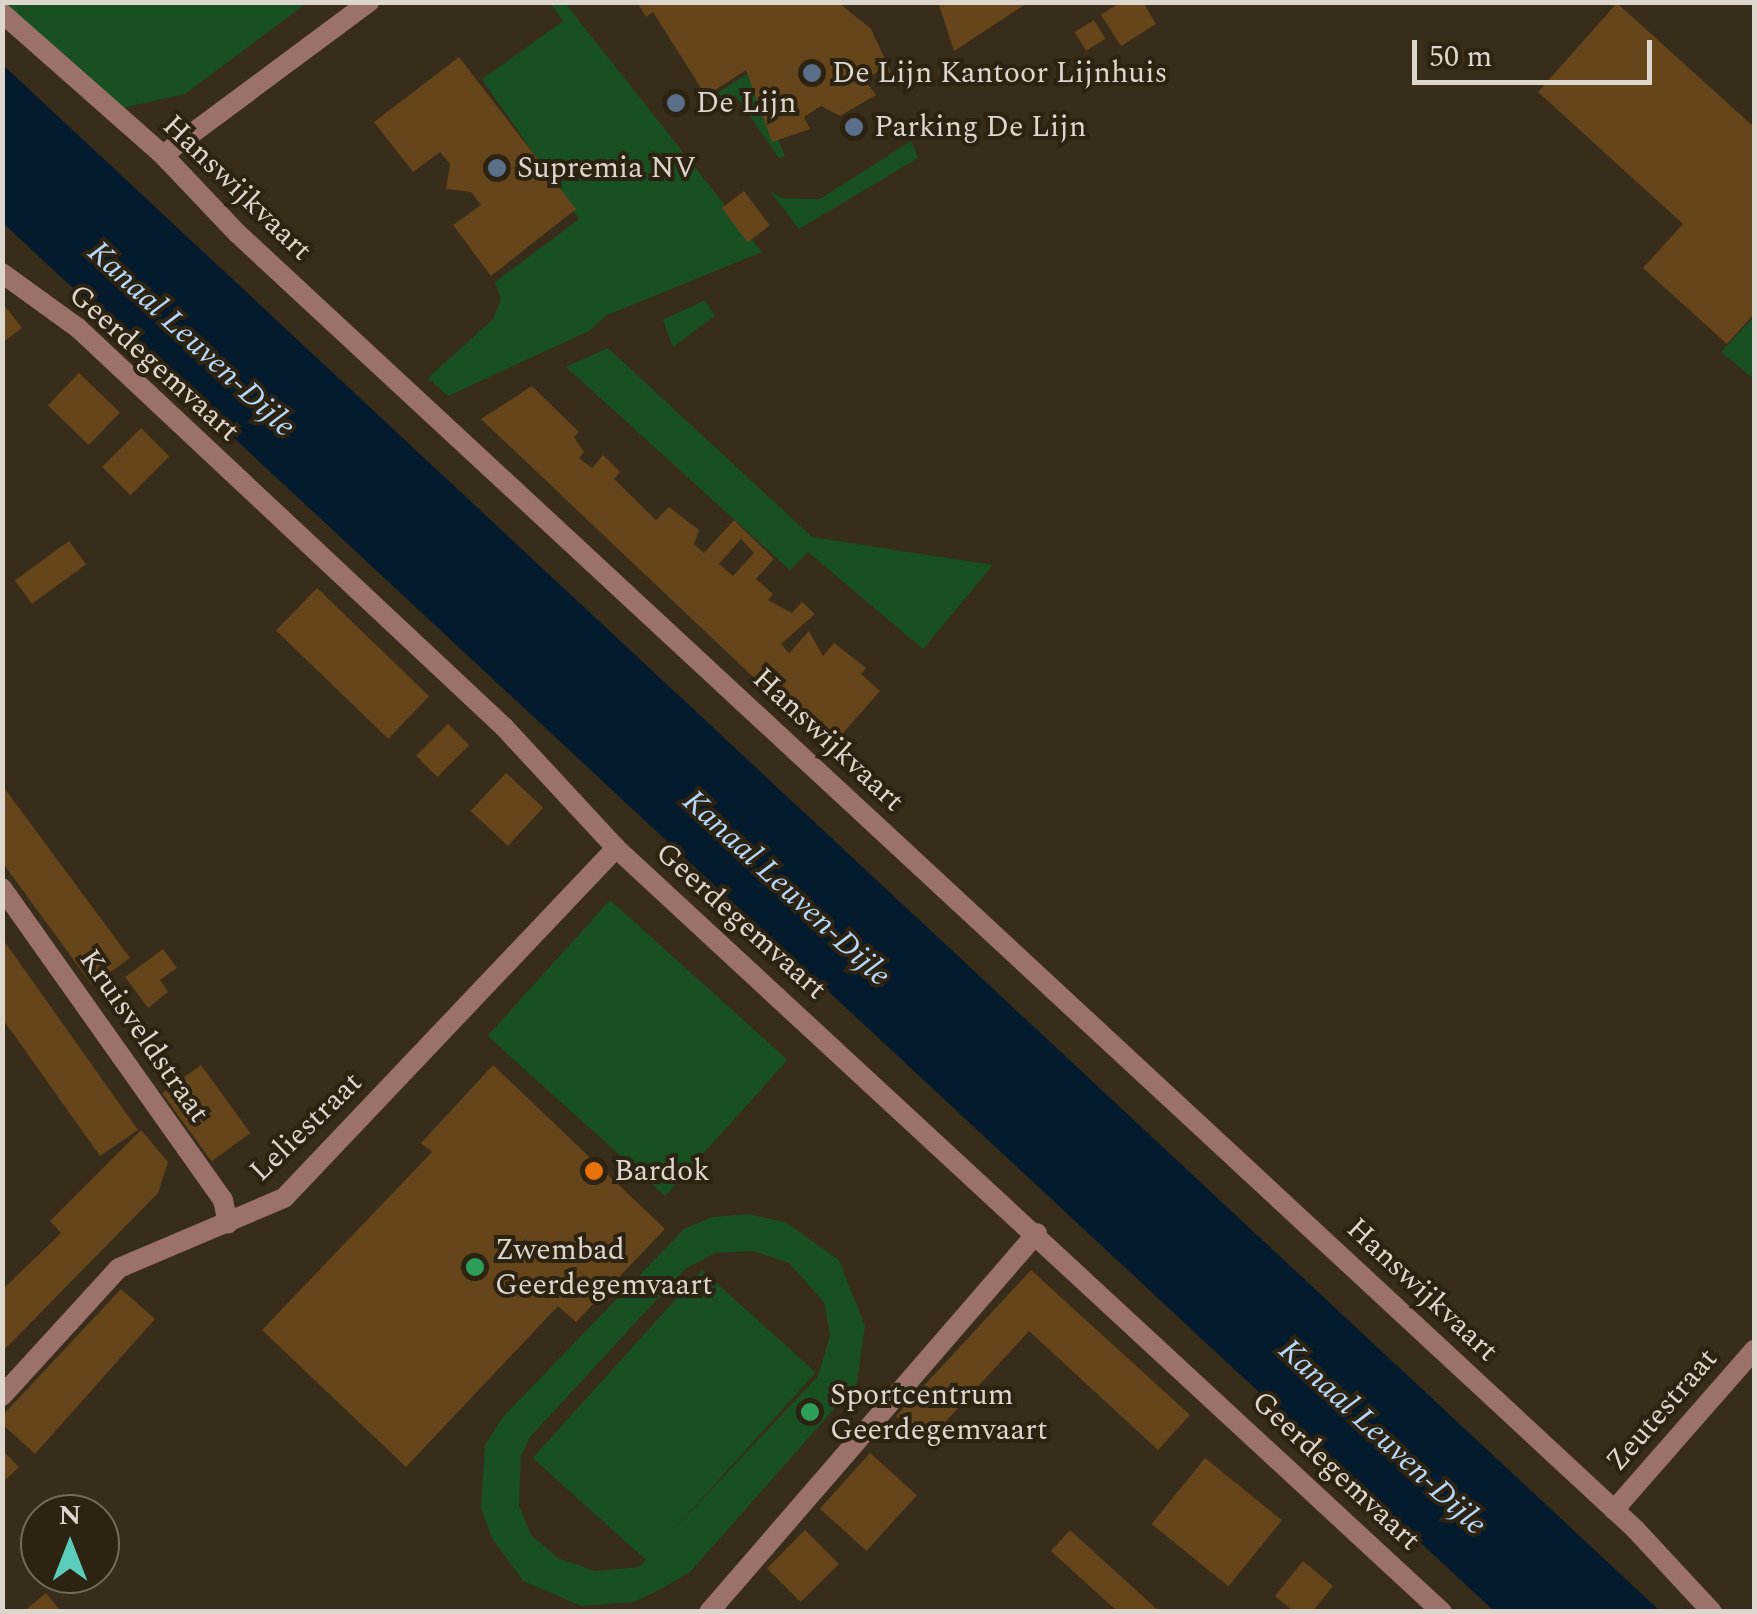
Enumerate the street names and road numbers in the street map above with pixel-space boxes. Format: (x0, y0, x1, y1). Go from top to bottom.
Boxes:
street label: Hanswijkvaart (155, 108, 319, 268)
street label: Geerdegemvaart (61, 277, 247, 449)
street label: Hanswijkvaart (745, 661, 911, 819)
street label: Geerdegemvaart (648, 835, 834, 1007)
street label: Kruisveldstraat (71, 943, 217, 1129)
street label: Leliestraat (242, 1065, 370, 1189)
street label: Hanswijkvaart (1339, 1211, 1505, 1369)
street label: Zeutestraat (1599, 1341, 1725, 1479)
street label: Geerdegemvaart (1244, 1384, 1428, 1558)

